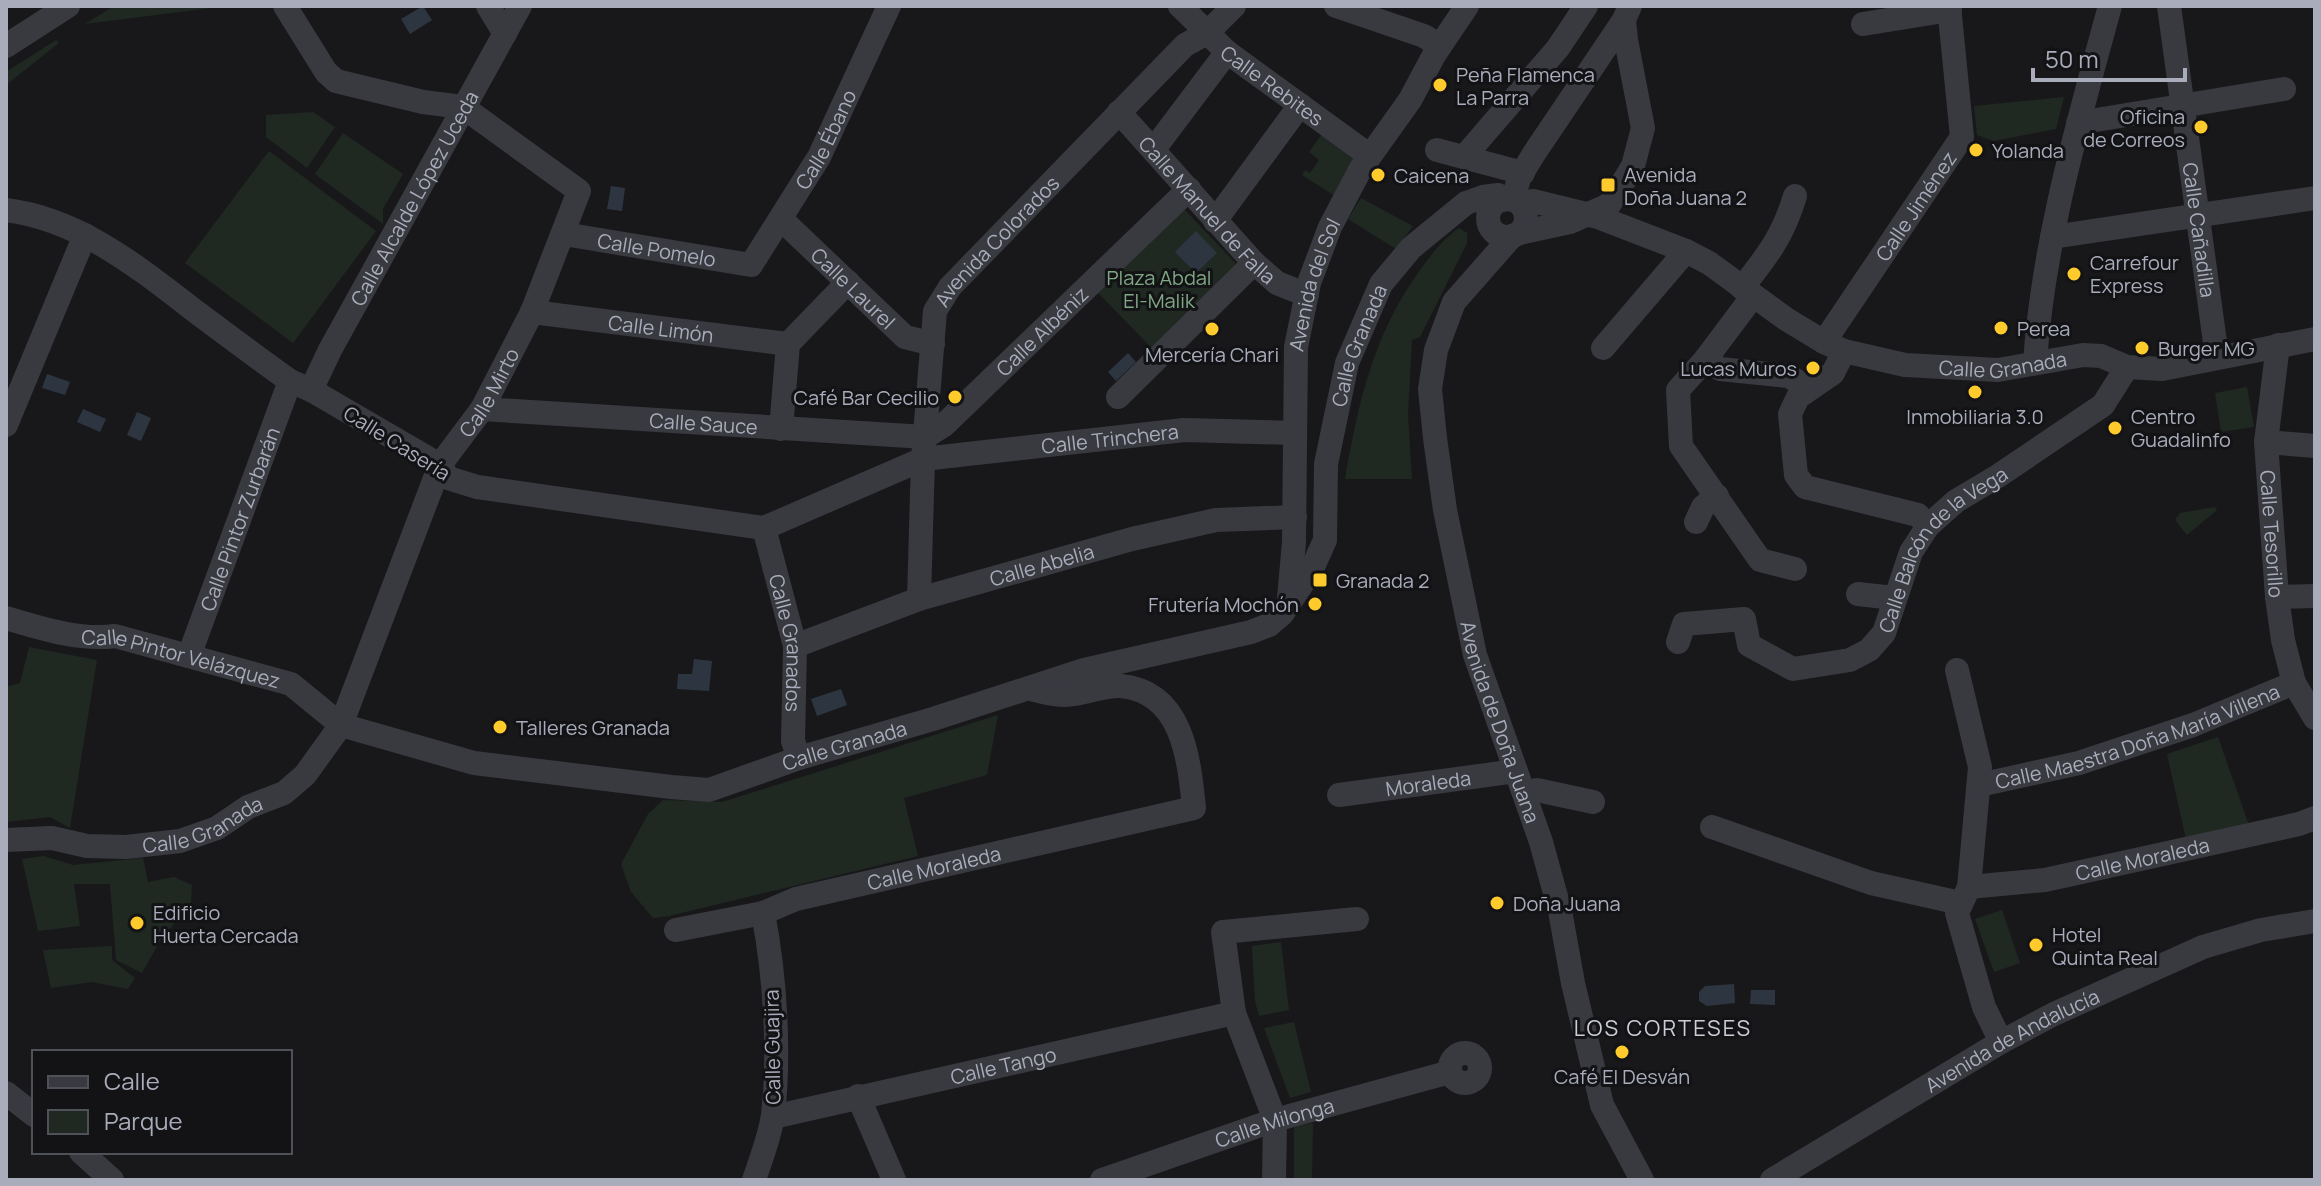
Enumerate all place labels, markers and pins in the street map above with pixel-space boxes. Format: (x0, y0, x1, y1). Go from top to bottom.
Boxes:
place label: Peña Flamenca La Parra (1456, 61, 1595, 111)
marker: Peña Flamenca La Parra (1431, 76, 1449, 94)
place label: Oficina de Correos (2083, 103, 2185, 153)
marker: Oficina de Correos (2192, 118, 2210, 136)
place label: Yolanda (1992, 137, 2064, 164)
marker: Yolanda (1967, 141, 1985, 159)
place label: Avenida Doña Juana 2 (1624, 161, 1747, 211)
place label: Caicena (1394, 162, 1469, 189)
marker: Caicena (1369, 166, 1387, 184)
marker: Avenida Doña Juana 2 (1599, 176, 1617, 194)
place label: Carrefour Express (2090, 249, 2179, 299)
marker: Carrefour Express (2065, 265, 2083, 283)
place label: Perea (2017, 315, 2070, 342)
marker: Perea (1992, 319, 2010, 337)
marker: Mercería Chari (1203, 320, 1221, 338)
place label: Burger MG (2158, 335, 2255, 362)
marker: Burger MG (2133, 339, 2151, 357)
place label: Mercería Chari (1145, 341, 1279, 368)
place label: Lucas Muros (1680, 355, 1797, 382)
marker: Lucas Muros (1804, 359, 1822, 377)
marker: Inmobiliaria 3.0 (1966, 383, 1984, 401)
place label: Café Bar Cecilio (794, 384, 939, 411)
marker: Café Bar Cecilio (946, 388, 964, 406)
place label: Inmobiliaria 3.0 (1906, 403, 2044, 430)
place label: Centro Guadalinfo (2131, 403, 2231, 453)
marker: Centro Guadalinfo (2106, 419, 2124, 437)
place label: Granada 2 (1336, 567, 1429, 594)
marker: Granada 2 (1311, 571, 1329, 589)
place label: Frutería Mochón (1148, 591, 1299, 618)
marker: Frutería Mochón (1306, 595, 1324, 613)
place label: Talleres Granada (516, 714, 670, 741)
marker: Talleres Granada (491, 718, 509, 736)
place label: Doña Juana (1513, 890, 1621, 917)
marker: Doña Juana (1488, 894, 1506, 912)
place label: Edificio Huerta Cercada (153, 899, 299, 949)
marker: Edificio Huerta Cercada (128, 914, 146, 932)
place label: Hotel Quinta Real (2052, 921, 2158, 971)
marker: Hotel Quinta Real (2027, 936, 2045, 954)
marker: Café El Desván (1613, 1043, 1631, 1061)
place label: Café El Desván (1554, 1063, 1690, 1090)

